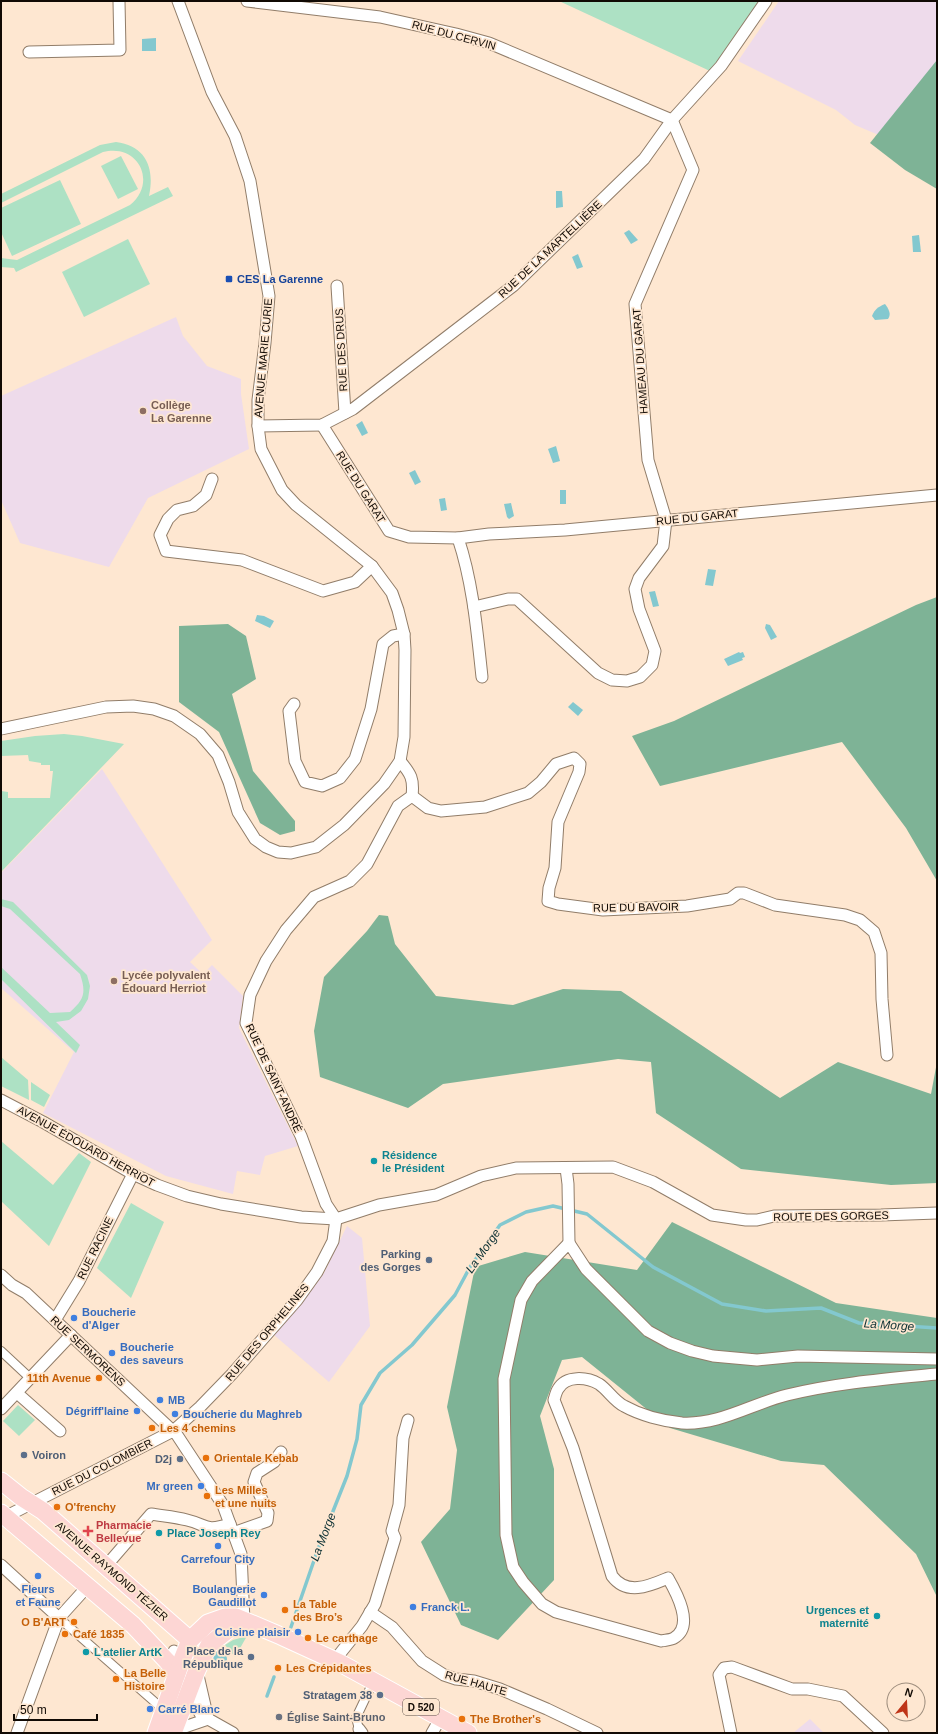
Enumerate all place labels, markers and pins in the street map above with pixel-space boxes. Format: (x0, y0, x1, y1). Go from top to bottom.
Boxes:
place label: CES La Garenne (237, 273, 323, 285)
marker: CES La Garenne (224, 274, 234, 284)
place label: Collège La Garenne (151, 399, 212, 424)
marker: Collège La Garenne (138, 406, 148, 416)
place label: Lycée polyvalent Édouard Herriot (122, 969, 211, 994)
marker: Lycée polyvalent Édouard Herriot (109, 976, 119, 986)
place label: Résidence le Président (382, 1149, 445, 1174)
marker: Résidence le Président (369, 1156, 379, 1166)
place label: Parking des Gorges (360, 1248, 421, 1273)
marker: Parking des Gorges (424, 1255, 434, 1265)
place label: Boucherie d'Alger (82, 1306, 136, 1331)
marker: Boucherie d'Alger (69, 1313, 79, 1323)
place label: Boucherie des saveurs (120, 1341, 184, 1366)
marker: Boucherie des saveurs (107, 1348, 117, 1358)
place label: 11th Avenue (27, 1372, 91, 1384)
marker: 11th Avenue (94, 1373, 104, 1383)
place label: MB (168, 1394, 185, 1406)
marker: MB (155, 1395, 165, 1405)
place label: Dégriff'laine (66, 1405, 129, 1417)
marker: Dégriff'laine (132, 1406, 142, 1416)
place label: Boucherie du Maghreb (183, 1408, 302, 1420)
marker: Boucherie du Maghreb (170, 1409, 180, 1419)
place label: Les 4 chemins (160, 1422, 236, 1434)
marker: Les 4 chemins (147, 1423, 157, 1433)
place label: Voiron (32, 1449, 66, 1461)
marker: Voiron (19, 1450, 29, 1460)
place label: Orientale Kebab (214, 1452, 299, 1464)
place label: D2j (155, 1453, 172, 1465)
marker: Orientale Kebab (201, 1453, 211, 1463)
marker: D2j (175, 1454, 185, 1464)
place label: Mr green (147, 1480, 193, 1492)
marker: Mr green (196, 1481, 206, 1491)
place label: Les Milles et une nuits (215, 1484, 277, 1509)
marker: Les Milles et une nuits (202, 1491, 212, 1501)
place label: O'frenchy (65, 1501, 117, 1513)
marker: O'frenchy (52, 1502, 62, 1512)
place label: Pharmacie Bellevue (96, 1519, 152, 1544)
marker: Pharmacie Bellevue (83, 1526, 93, 1536)
place label: Place Joseph Rey (167, 1527, 261, 1539)
marker: Place Joseph Rey (154, 1528, 164, 1538)
marker: Carrefour City (213, 1541, 223, 1551)
place label: Carrefour City (181, 1553, 256, 1565)
marker: Fleurs et Faune (33, 1571, 43, 1581)
place label: Fleurs et Faune (15, 1583, 61, 1608)
place label: Boulangerie Gaudillot (192, 1583, 256, 1608)
marker: Boulangerie Gaudillot (259, 1590, 269, 1600)
place label: La Table des Bro’s (293, 1598, 343, 1623)
place label: Franck L. (421, 1601, 470, 1613)
marker: Franck L. (408, 1602, 418, 1612)
place label: Urgences et maternité (806, 1604, 869, 1629)
marker: La Table des Bro’s (280, 1605, 290, 1615)
marker: Urgences et maternité (872, 1611, 882, 1621)
place label: O B'ART (21, 1616, 66, 1628)
marker: O B'ART (69, 1617, 79, 1627)
place label: Cuisine plaisir (215, 1626, 291, 1638)
marker: Cuisine plaisir (293, 1627, 303, 1637)
place label: Café 1835 (73, 1628, 124, 1640)
marker: Café 1835 (60, 1629, 70, 1639)
place label: Le carthage (316, 1632, 378, 1644)
marker: Le carthage (303, 1633, 313, 1643)
place label: Place de la République (183, 1645, 244, 1670)
place label: L'atelier ArtK (94, 1646, 162, 1658)
marker: L'atelier ArtK (81, 1647, 91, 1657)
marker: Place de la République (246, 1652, 256, 1662)
place label: Les Crépidantes (286, 1662, 372, 1674)
marker: Les Crépidantes (273, 1663, 283, 1673)
place label: La Belle Histoire (124, 1667, 166, 1692)
marker: La Belle Histoire (111, 1674, 121, 1684)
place label: Stratagem 38 (303, 1689, 372, 1701)
marker: Stratagem 38 (375, 1690, 385, 1700)
place label: Carré Blanc (158, 1703, 220, 1715)
marker: Carré Blanc (145, 1704, 155, 1714)
place label: Église Saint-Bruno (287, 1711, 386, 1723)
marker: Église Saint-Bruno (274, 1712, 284, 1722)
place label: The Brother's (470, 1713, 541, 1725)
marker: The Brother's (457, 1714, 467, 1724)

